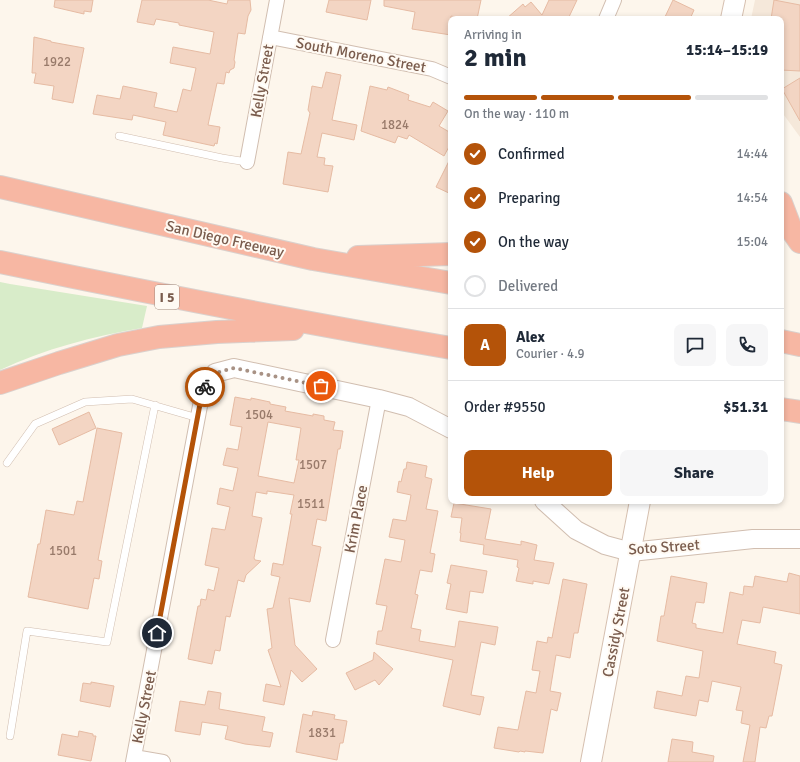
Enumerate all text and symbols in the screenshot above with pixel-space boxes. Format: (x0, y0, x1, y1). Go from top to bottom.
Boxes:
text: Arriving in (464, 27, 522, 43)
street label: South Moreno Street (294, 34, 428, 76)
text: 15:14–15:19 (686, 41, 768, 59)
text: 2 min (464, 42, 527, 74)
street label: Kelly Street (247, 43, 277, 119)
house number: 1922 (43, 54, 71, 70)
text: On the way · 110 m (464, 106, 569, 122)
house number: 1824 (381, 117, 409, 133)
icon: check (464, 143, 486, 165)
text: Confirmed (498, 145, 565, 163)
text: 14:44 (736, 146, 768, 162)
icon: check (464, 187, 486, 209)
text: Preparing (498, 189, 561, 207)
text: 14:54 (736, 190, 768, 206)
street label: San Diego Freeway (164, 217, 286, 261)
icon: check (464, 231, 486, 253)
text: On the way (498, 233, 569, 251)
text: 15:04 (736, 234, 768, 250)
text: Delivered (498, 277, 558, 295)
road number: I 5 (155, 285, 179, 309)
button: chat (674, 324, 716, 366)
button: phone (726, 324, 768, 366)
text: Alex (516, 328, 545, 346)
text: A (480, 336, 490, 354)
text: Courier · 4.9 (516, 346, 585, 362)
courier (185, 367, 225, 407)
pin (304, 369, 338, 403)
icon: bag (310, 375, 332, 397)
icon: bike (194, 376, 216, 398)
text: Order #9550 (464, 398, 546, 416)
text: $51.31 (723, 398, 768, 416)
house number: 1504 (245, 407, 273, 423)
button: Help (464, 450, 612, 496)
button: Share (620, 450, 768, 496)
house number: 1507 (299, 457, 327, 473)
street label: Krim Place (341, 483, 371, 555)
house number: 1511 (297, 496, 325, 512)
street label: Soto Street (628, 536, 700, 558)
house number: 1501 (49, 543, 77, 559)
street label: Cassidy Street (598, 586, 634, 678)
pin (140, 616, 174, 650)
icon: home (146, 622, 168, 644)
street label: Kelly Street (128, 669, 160, 745)
house number: 1831 (308, 725, 336, 741)

